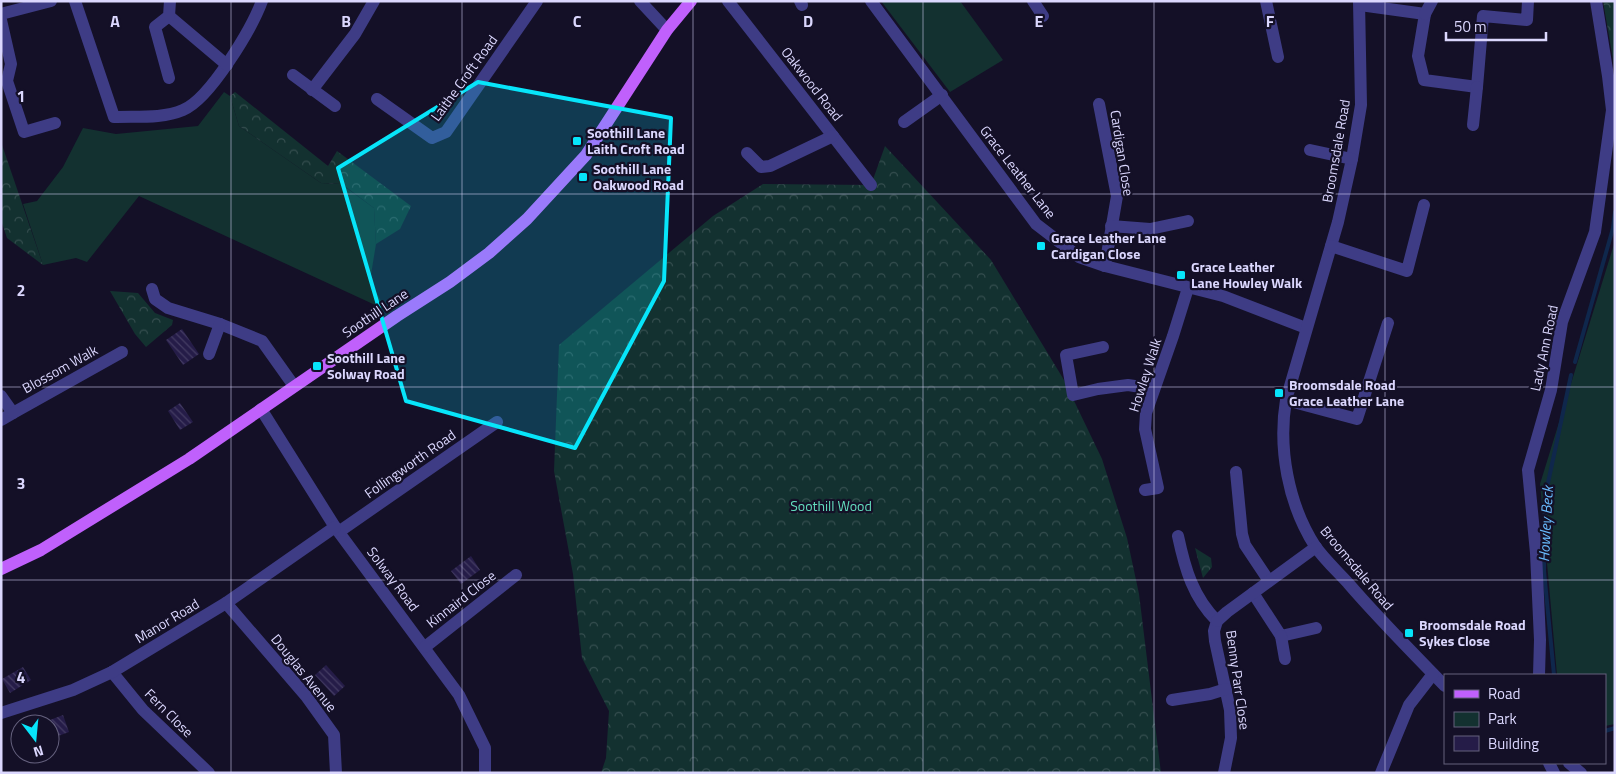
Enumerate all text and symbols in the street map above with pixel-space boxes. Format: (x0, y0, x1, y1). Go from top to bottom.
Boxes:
text: A (110, 9, 120, 33)
text: B (341, 9, 351, 33)
text: C (573, 9, 582, 33)
text: D (803, 9, 813, 33)
text: E (1035, 9, 1044, 33)
text: F (1266, 9, 1275, 33)
scale bar (1446, 10, 1546, 42)
text: 50 m (1454, 15, 1487, 38)
street label: Laithe Croft Road (425, 30, 502, 125)
street label: Oakwood Road (777, 42, 848, 125)
text: 1 (17, 84, 25, 108)
street label: Broomsdale Road (1316, 98, 1355, 204)
street label: Cardigan Close (1105, 109, 1140, 197)
street label: Grace Leather Lane (975, 121, 1061, 223)
place label: Soothill Lane Laith Croft Road (587, 122, 685, 159)
marker: Soothill Lane Laith Croft Road (571, 135, 583, 147)
place label: Soothill Lane Oakwood Road (593, 158, 684, 195)
marker: Soothill Lane Oakwood Road (577, 171, 589, 183)
place label: Grace Leather Lane Cardigan Close (1051, 227, 1166, 264)
marker: Grace Leather Lane Cardigan Close (1035, 240, 1047, 252)
place label: Grace Leather Lane Howley Walk (1191, 256, 1303, 293)
marker: Grace Leather Lane Howley Walk (1175, 269, 1187, 281)
text: 2 (17, 278, 25, 302)
street label: Soothill Lane (337, 283, 412, 342)
street label: Lady Ann Road (1524, 303, 1563, 393)
street label: Howley Walk (1123, 335, 1166, 414)
street label: Blossom Walk (18, 339, 102, 398)
place label: Soothill Lane Solway Road (327, 347, 405, 384)
marker: Soothill Lane Solway Road (311, 360, 323, 372)
place label: Broomsdale Road Grace Leather Lane (1289, 374, 1404, 411)
marker: Broomsdale Road Grace Leather Lane (1273, 387, 1285, 399)
street label: Follingworth Road (360, 424, 460, 503)
text: 3 (17, 471, 25, 495)
water label: Howley Beck (1532, 483, 1559, 563)
park label: Soothill Wood (790, 495, 872, 516)
street label: Broomsdale Road (1316, 521, 1399, 614)
street label: Solway Road (362, 542, 425, 615)
street label: Kinnaird Close (421, 565, 500, 632)
street label: Manor Road (131, 593, 203, 648)
place label: Broomsdale Road Sykes Close (1419, 614, 1526, 651)
marker: Broomsdale Road Sykes Close (1403, 627, 1415, 639)
street label: Douglas Avenue (266, 629, 342, 716)
street label: Benny Parr Close (1221, 629, 1256, 731)
text: 4 (17, 665, 26, 689)
legend (1444, 674, 1606, 764)
text: Road (1488, 682, 1520, 705)
street label: Fern Close (140, 683, 199, 742)
text: Park (1488, 707, 1517, 730)
north arrow (10, 714, 60, 764)
text: Building (1488, 732, 1539, 755)
text: N (31, 741, 46, 763)

